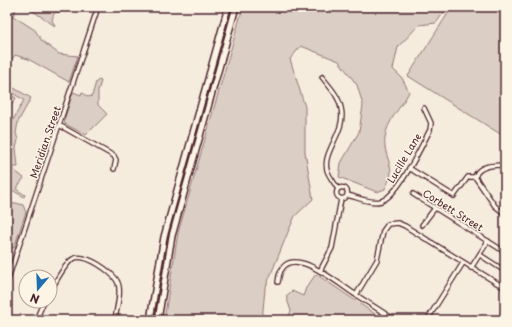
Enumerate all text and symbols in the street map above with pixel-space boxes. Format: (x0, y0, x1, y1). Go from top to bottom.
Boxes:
street label: Meridian Street (25, 104, 64, 180)
street label: Lucille Lane (383, 130, 424, 186)
street label: Corbett Street (420, 185, 486, 234)
north arrow (18, 269, 58, 309)
text: N (27, 289, 41, 308)

